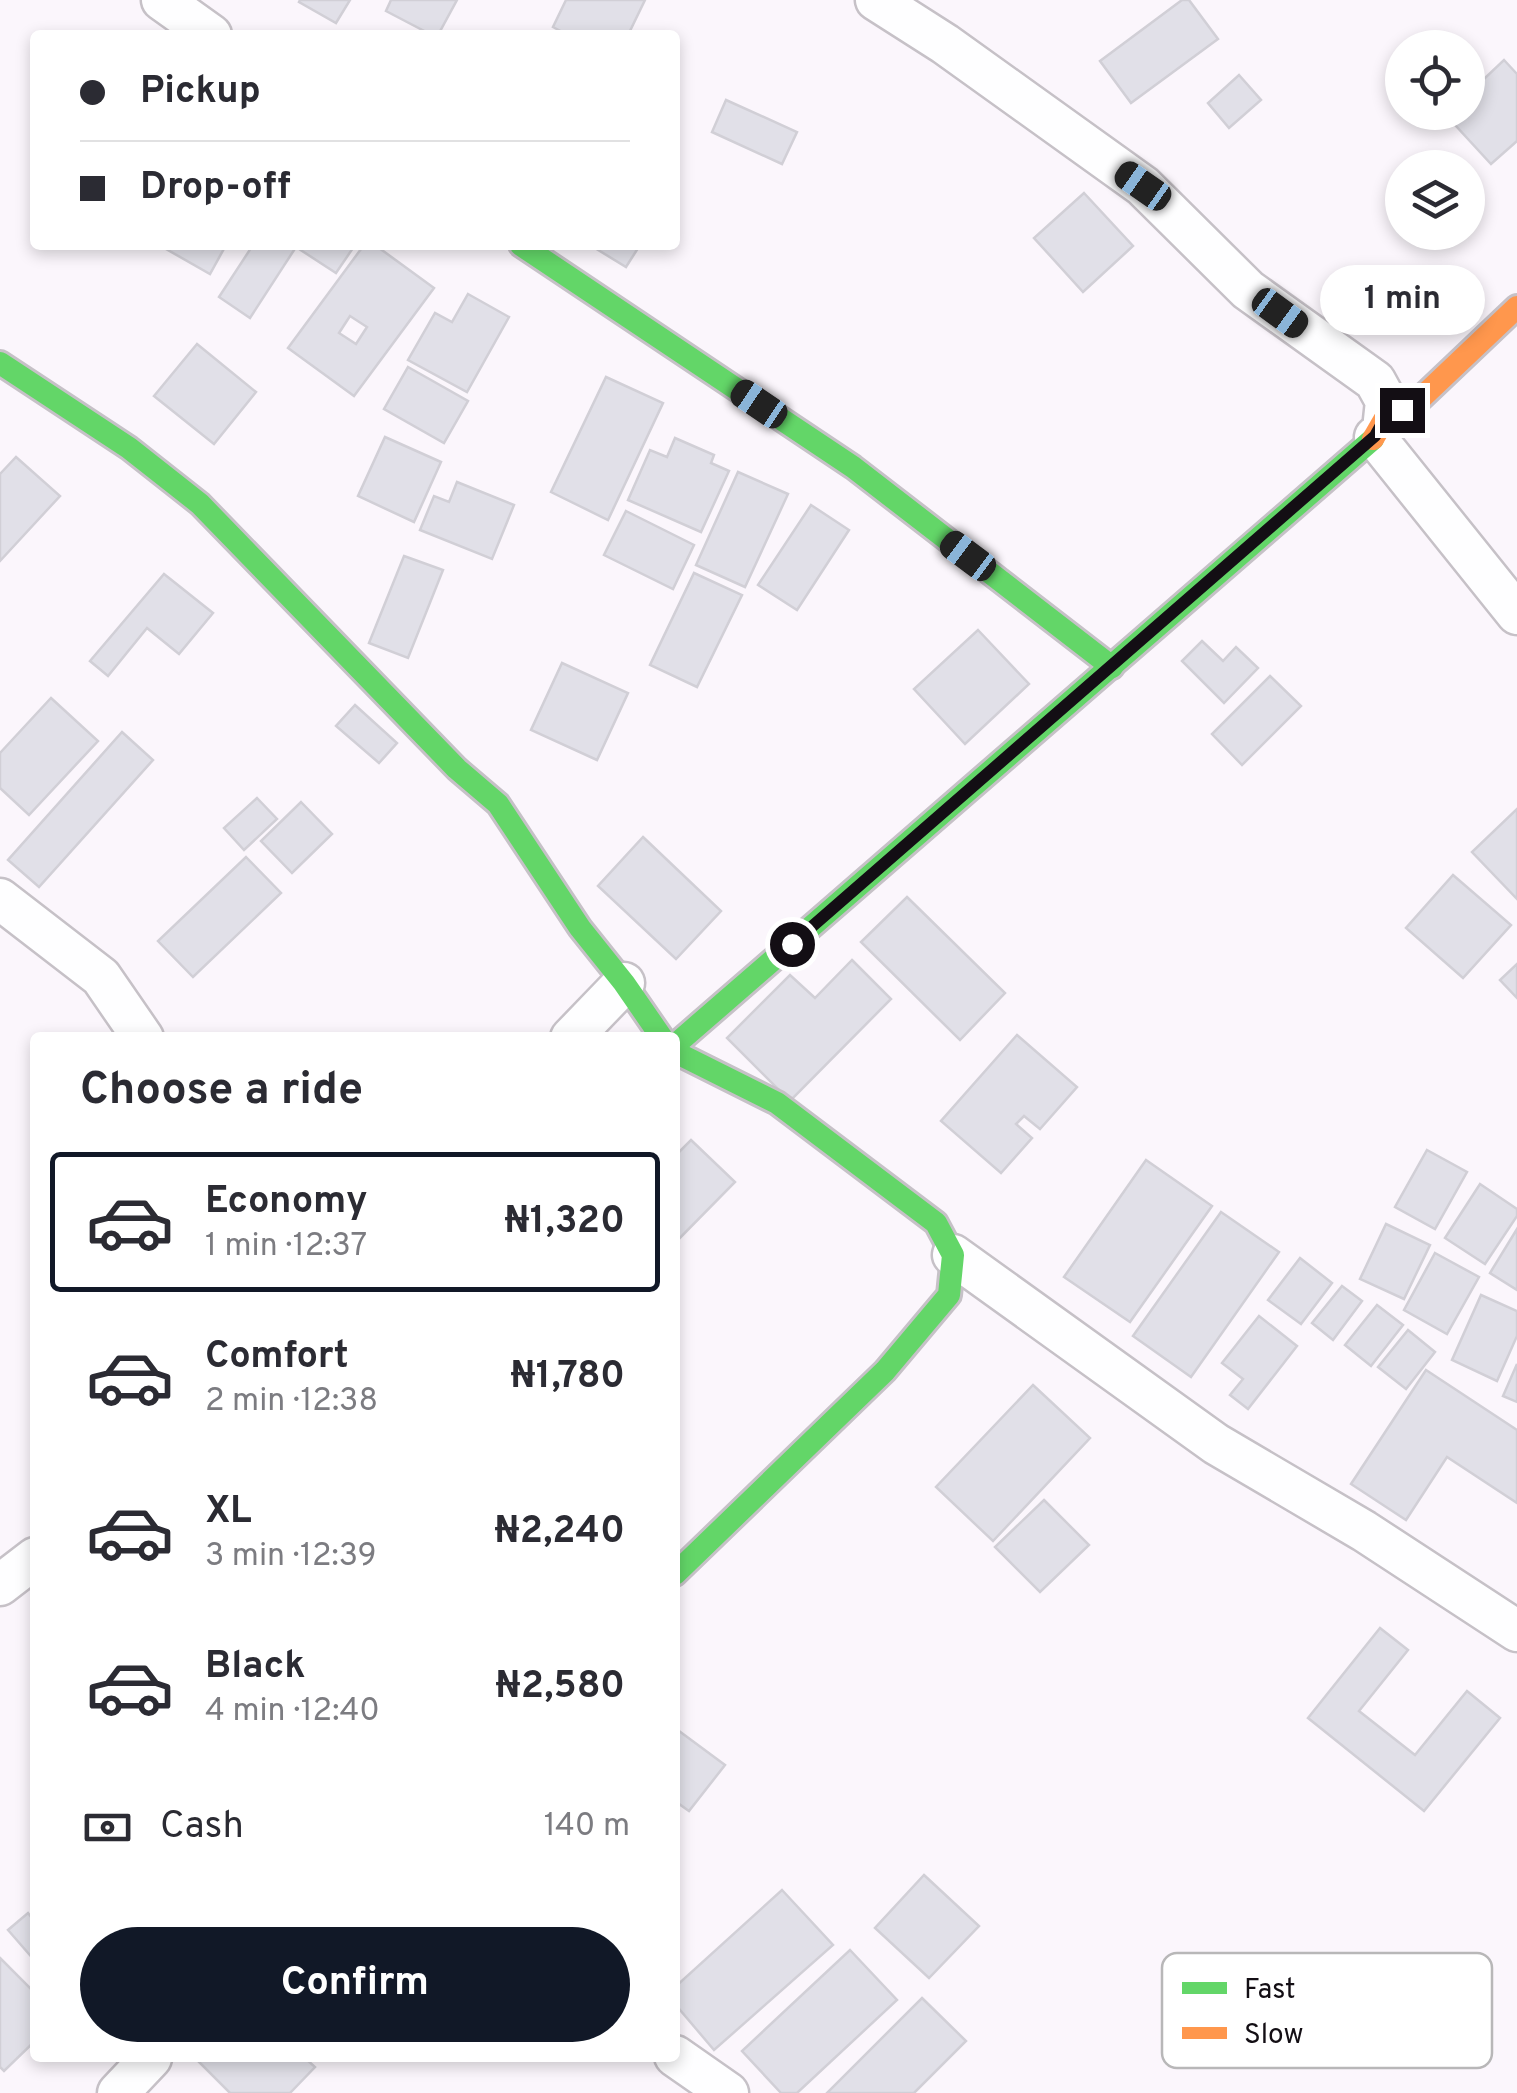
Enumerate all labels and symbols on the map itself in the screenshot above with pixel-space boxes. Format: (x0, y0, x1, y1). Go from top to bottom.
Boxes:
car (1110, 157, 1176, 215)
callout: 1 min (1320, 265, 1484, 335)
car (1247, 283, 1313, 343)
car (726, 375, 792, 433)
route end (1380, 388, 1425, 433)
car (935, 526, 1001, 586)
route start (770, 922, 815, 967)
legend (1162, 1953, 1492, 2068)
text: Fast (1244, 1973, 1296, 2009)
text: Slow (1244, 2018, 1303, 2054)

